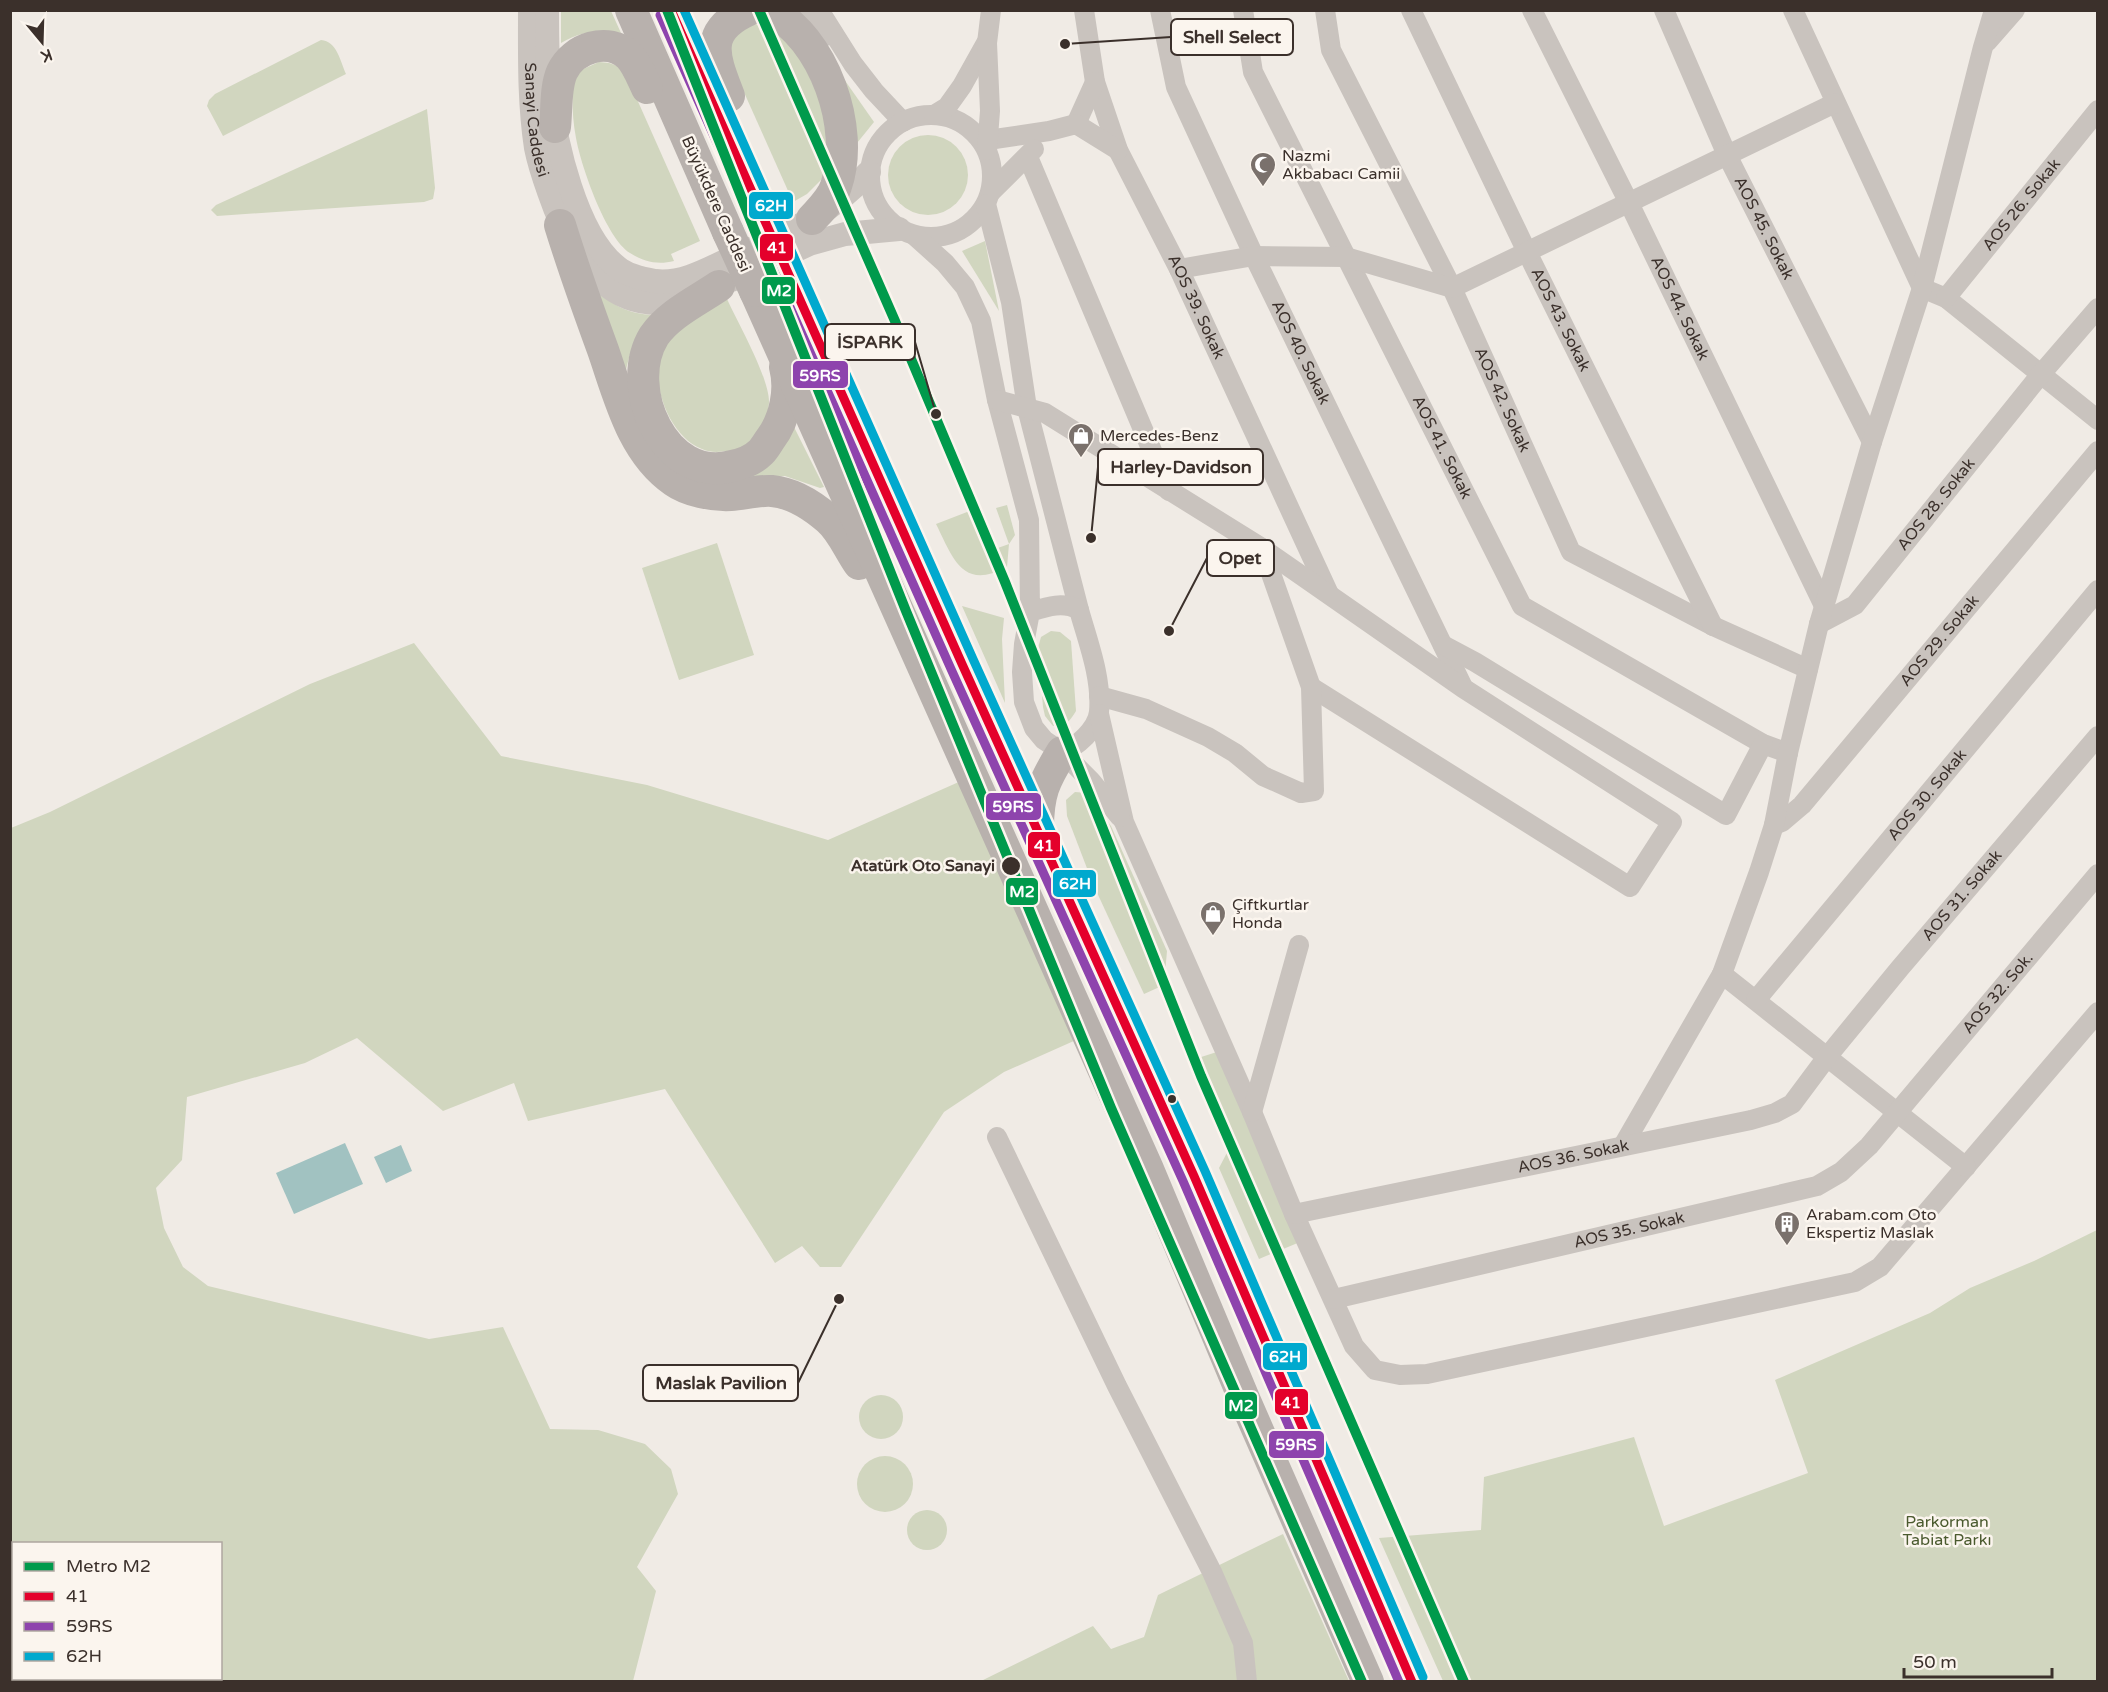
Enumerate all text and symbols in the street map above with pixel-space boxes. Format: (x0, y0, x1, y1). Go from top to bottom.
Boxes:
north arrow (12, 12, 72, 72)
callout: Shell Select (1171, 19, 1293, 55)
text: Shell Select (1183, 26, 1281, 48)
text: K (38, 44, 55, 67)
street label: Sanayi Caddesi (520, 62, 553, 179)
street label: Büyükdere Caddesi (677, 133, 755, 275)
place label: Nazmi Akbabacı Camii (1282, 146, 1400, 184)
mosque icon: Nazmi Akbabacı Camii (1248, 150, 1278, 188)
street label: AOS 26. Sokak (1978, 154, 2065, 255)
street label: AOS 45. Sokak (1730, 173, 1798, 283)
line badge: 62H (748, 191, 794, 220)
text: 62H (755, 196, 787, 216)
line badge: 41 (759, 233, 794, 262)
text: 41 (767, 238, 787, 258)
street label: AOS 39. Sokak (1163, 251, 1229, 363)
street label: AOS 44. Sokak (1646, 253, 1714, 364)
street label: AOS 43. Sokak (1527, 265, 1595, 375)
line badge: M2 (761, 276, 796, 305)
text: M2 (766, 281, 792, 301)
street label: AOS 40. Sokak (1267, 297, 1335, 408)
callout: İSPARK (825, 324, 915, 360)
text: İSPARK (837, 331, 903, 353)
street label: AOS 42. Sokak (1470, 344, 1535, 456)
line badge: 59RS (792, 360, 849, 389)
text: 59RS (799, 366, 841, 386)
street label: AOS 41. Sokak (1408, 392, 1477, 503)
shop icon: Mercedes-Benz (1066, 421, 1096, 459)
place label: Mercedes-Benz (1100, 426, 1219, 446)
callout: Harley-Davidson (1098, 449, 1263, 485)
street label: AOS 28. Sokak (1893, 454, 1980, 555)
text: Harley-Davidson (1110, 456, 1252, 478)
callout: Opet (1207, 540, 1274, 576)
text: Opet (1219, 547, 1262, 569)
street label: AOS 29. Sokak (1895, 591, 1984, 690)
street label: AOS 30. Sokak (1883, 745, 1971, 845)
line badge: 59RS (985, 792, 1042, 821)
text: 59RS (992, 797, 1034, 817)
line badge: 41 (1027, 831, 1061, 859)
text: 41 (1034, 836, 1054, 856)
street label: AOS 31. Sokak (1918, 846, 2006, 945)
marker: Atatürk Oto Sanayi (1000, 855, 1022, 877)
place label: Atatürk Oto Sanayi (851, 856, 995, 876)
line badge: 62H (1052, 869, 1097, 898)
text: 62H (1059, 874, 1091, 894)
line badge: M2 (1005, 877, 1039, 906)
text: M2 (1009, 882, 1035, 902)
place label: Çiftkurtlar Honda (1232, 895, 1310, 933)
shop icon: Çiftkurtlar Honda (1198, 899, 1228, 937)
street label: AOS 32. Sok. (1958, 948, 2038, 1038)
unlabelled marker (1166, 1093, 1178, 1105)
street label: AOS 36. Sokak (1516, 1135, 1631, 1178)
place label: Arabam.com Oto Ekspertiz Maslak (1806, 1205, 1937, 1243)
street label: AOS 35. Sokak (1572, 1207, 1687, 1253)
building icon: Arabam.com Oto Ekspertiz Maslak (1772, 1209, 1802, 1247)
line badge: 62H (1262, 1342, 1308, 1371)
text: 62H (1269, 1347, 1301, 1367)
callout: Maslak Pavilion (643, 1365, 798, 1401)
text: Maslak Pavilion (655, 1372, 787, 1394)
line badge: 41 (1274, 1388, 1309, 1416)
line badge: M2 (1224, 1391, 1258, 1420)
text: 41 (1281, 1393, 1301, 1413)
text: M2 (1228, 1396, 1254, 1416)
line badge: 59RS (1268, 1430, 1325, 1459)
text: 59RS (1275, 1435, 1317, 1455)
park label: Parkorman Tabiat Parkı (1903, 1512, 1991, 1550)
legend (12, 1542, 222, 1680)
text: Metro M2 (66, 1555, 151, 1577)
text: 41 (66, 1585, 89, 1607)
text: 59RS (66, 1615, 113, 1637)
scale bar (1904, 1641, 2052, 1679)
text: 62H (66, 1645, 102, 1667)
text: 50 m (1913, 1651, 1957, 1673)

